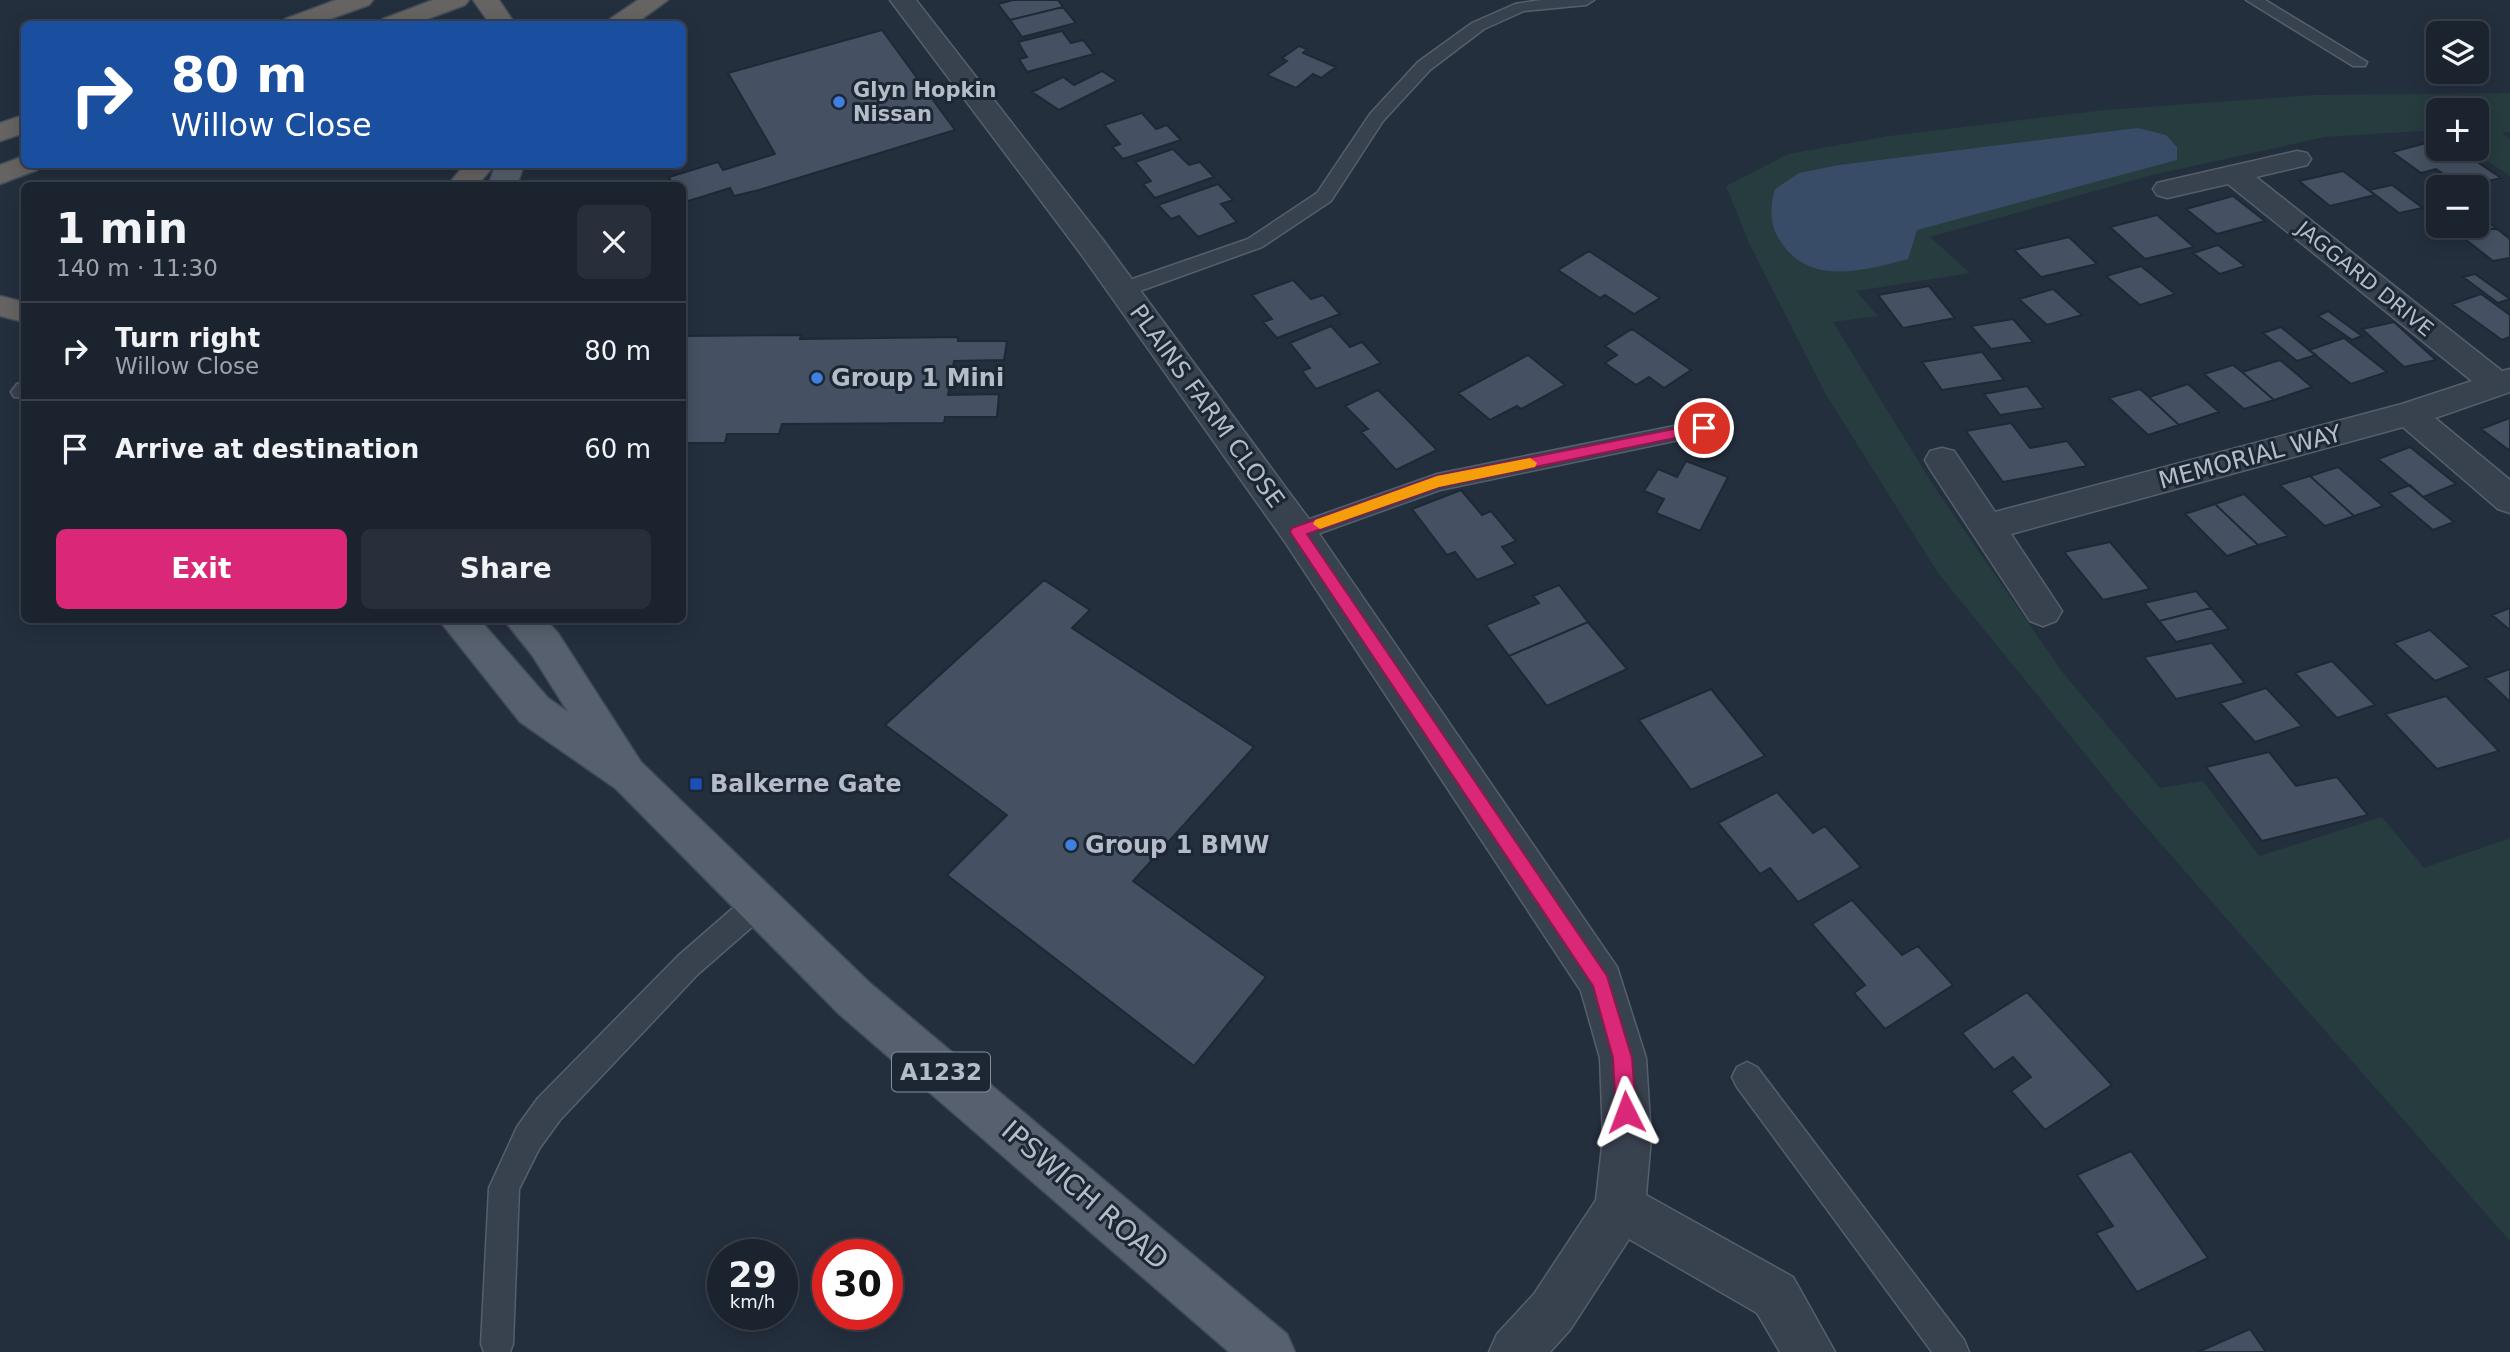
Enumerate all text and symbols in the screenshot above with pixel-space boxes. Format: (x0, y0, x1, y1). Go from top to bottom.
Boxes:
map controls (2426, 21, 2489, 238)
button: layers (2426, 21, 2489, 84)
text: 80 m (171, 47, 307, 104)
icon: right (56, 49, 147, 140)
place label: Glyn Hopkin Nissan (853, 78, 997, 126)
marker: Glyn Hopkin Nissan (831, 94, 847, 110)
button: + (2426, 98, 2489, 161)
text: Willow Close (171, 106, 372, 144)
button: − (2426, 175, 2489, 238)
text: 1 min (56, 204, 188, 253)
button: close (577, 205, 651, 279)
street label: JAGGARD DRIVE (2290, 215, 2438, 341)
text: 140 m · 11:30 (56, 255, 218, 281)
street label: PLAINS FARM CLOSE (1124, 299, 1290, 513)
text: Turn right (115, 323, 260, 353)
icon: right (56, 332, 94, 370)
text: 80 m (584, 336, 651, 366)
text: Willow Close (115, 353, 259, 379)
place label: Group 1 Mini (831, 364, 1004, 392)
marker: Group 1 Mini (809, 370, 825, 386)
pin (1674, 398, 1734, 458)
icon: arrive (1685, 409, 1723, 447)
street label: MEMORIAL WAY (2155, 419, 2345, 495)
icon: arrive (56, 430, 94, 468)
text: Arrive at destination (115, 434, 419, 464)
text: 60 m (584, 434, 651, 464)
button: Exit (56, 529, 347, 609)
button: Share (361, 529, 651, 609)
place label: Balkerne Gate (710, 770, 902, 798)
marker: Balkerne Gate (688, 776, 704, 792)
place label: Group 1 BMW (1085, 831, 1269, 859)
marker: Group 1 BMW (1063, 837, 1079, 853)
road number: A1232 (892, 1052, 990, 1092)
position arrow (1589, 1075, 1663, 1149)
street label: IPSWICH ROAD (995, 1114, 1175, 1276)
speed limit sign: 30 (812, 1239, 903, 1330)
text: 29 (728, 1255, 777, 1295)
text: km/h (730, 1291, 775, 1312)

